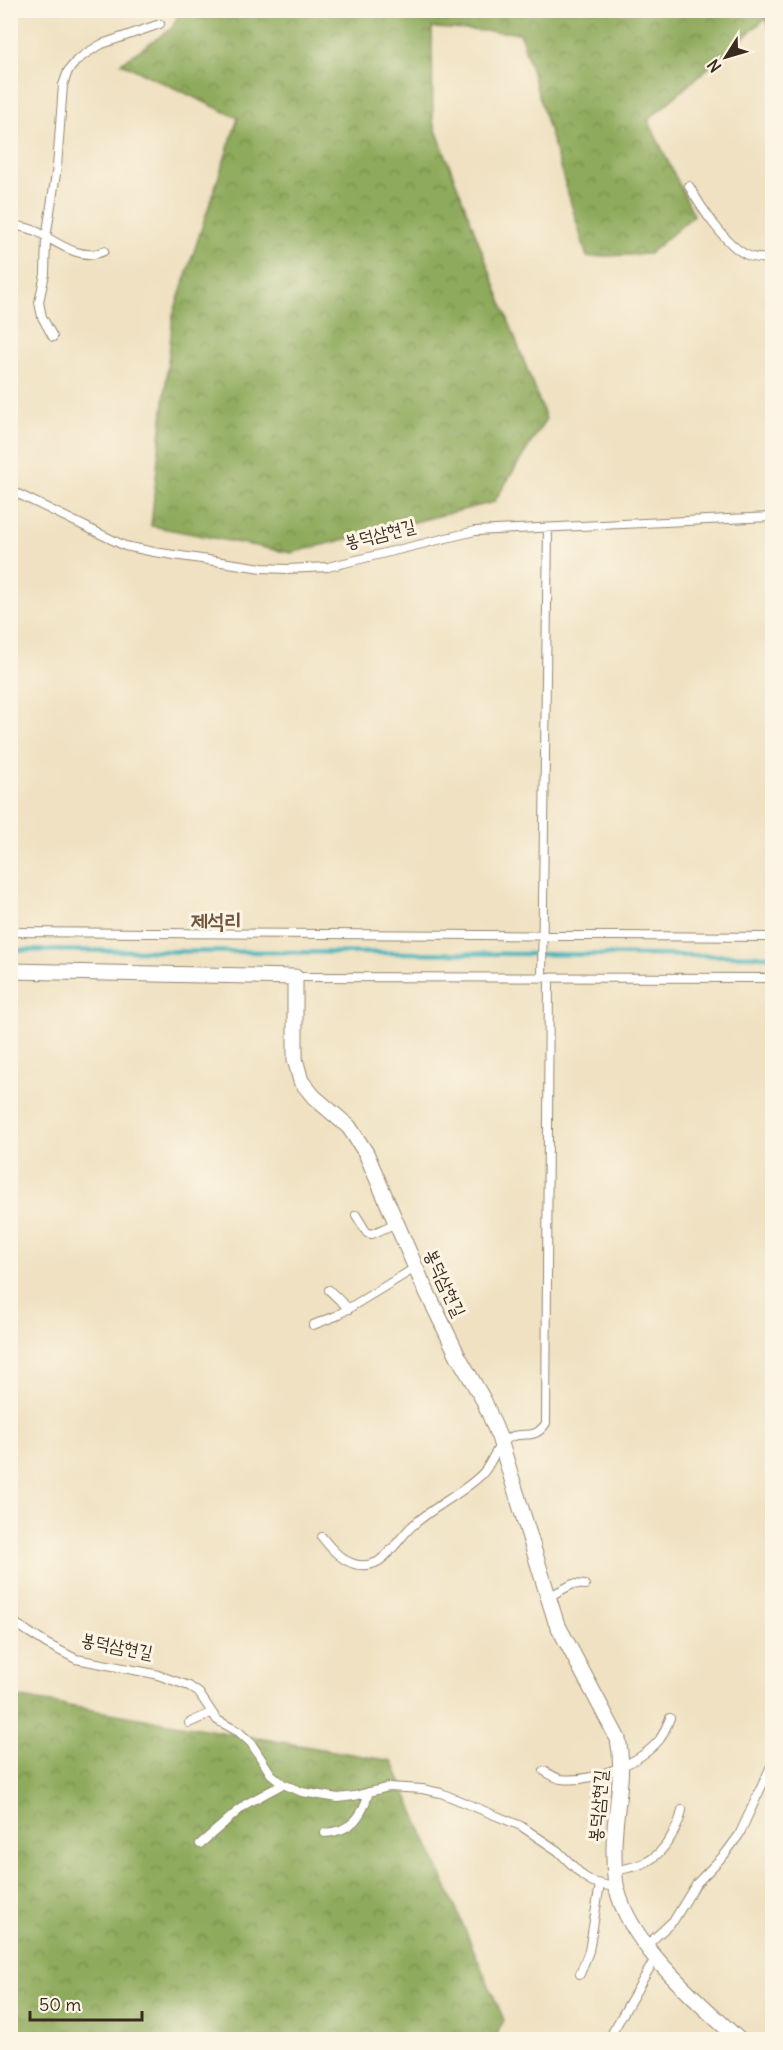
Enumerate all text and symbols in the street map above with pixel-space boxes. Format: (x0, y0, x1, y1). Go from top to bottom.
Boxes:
north arrow (696, 27, 756, 87)
text: N (703, 56, 725, 76)
street label: 봉덕삼현길 (342, 513, 418, 553)
district label: 제석리 (191, 907, 241, 934)
street label: 봉덕삼현길 (420, 1245, 471, 1321)
street label: 봉덕삼현길 (79, 1627, 155, 1664)
street label: 봉덕삼현길 (583, 1768, 612, 1843)
scale bar (30, 1984, 142, 2022)
text: 50 m (39, 1993, 81, 2016)

